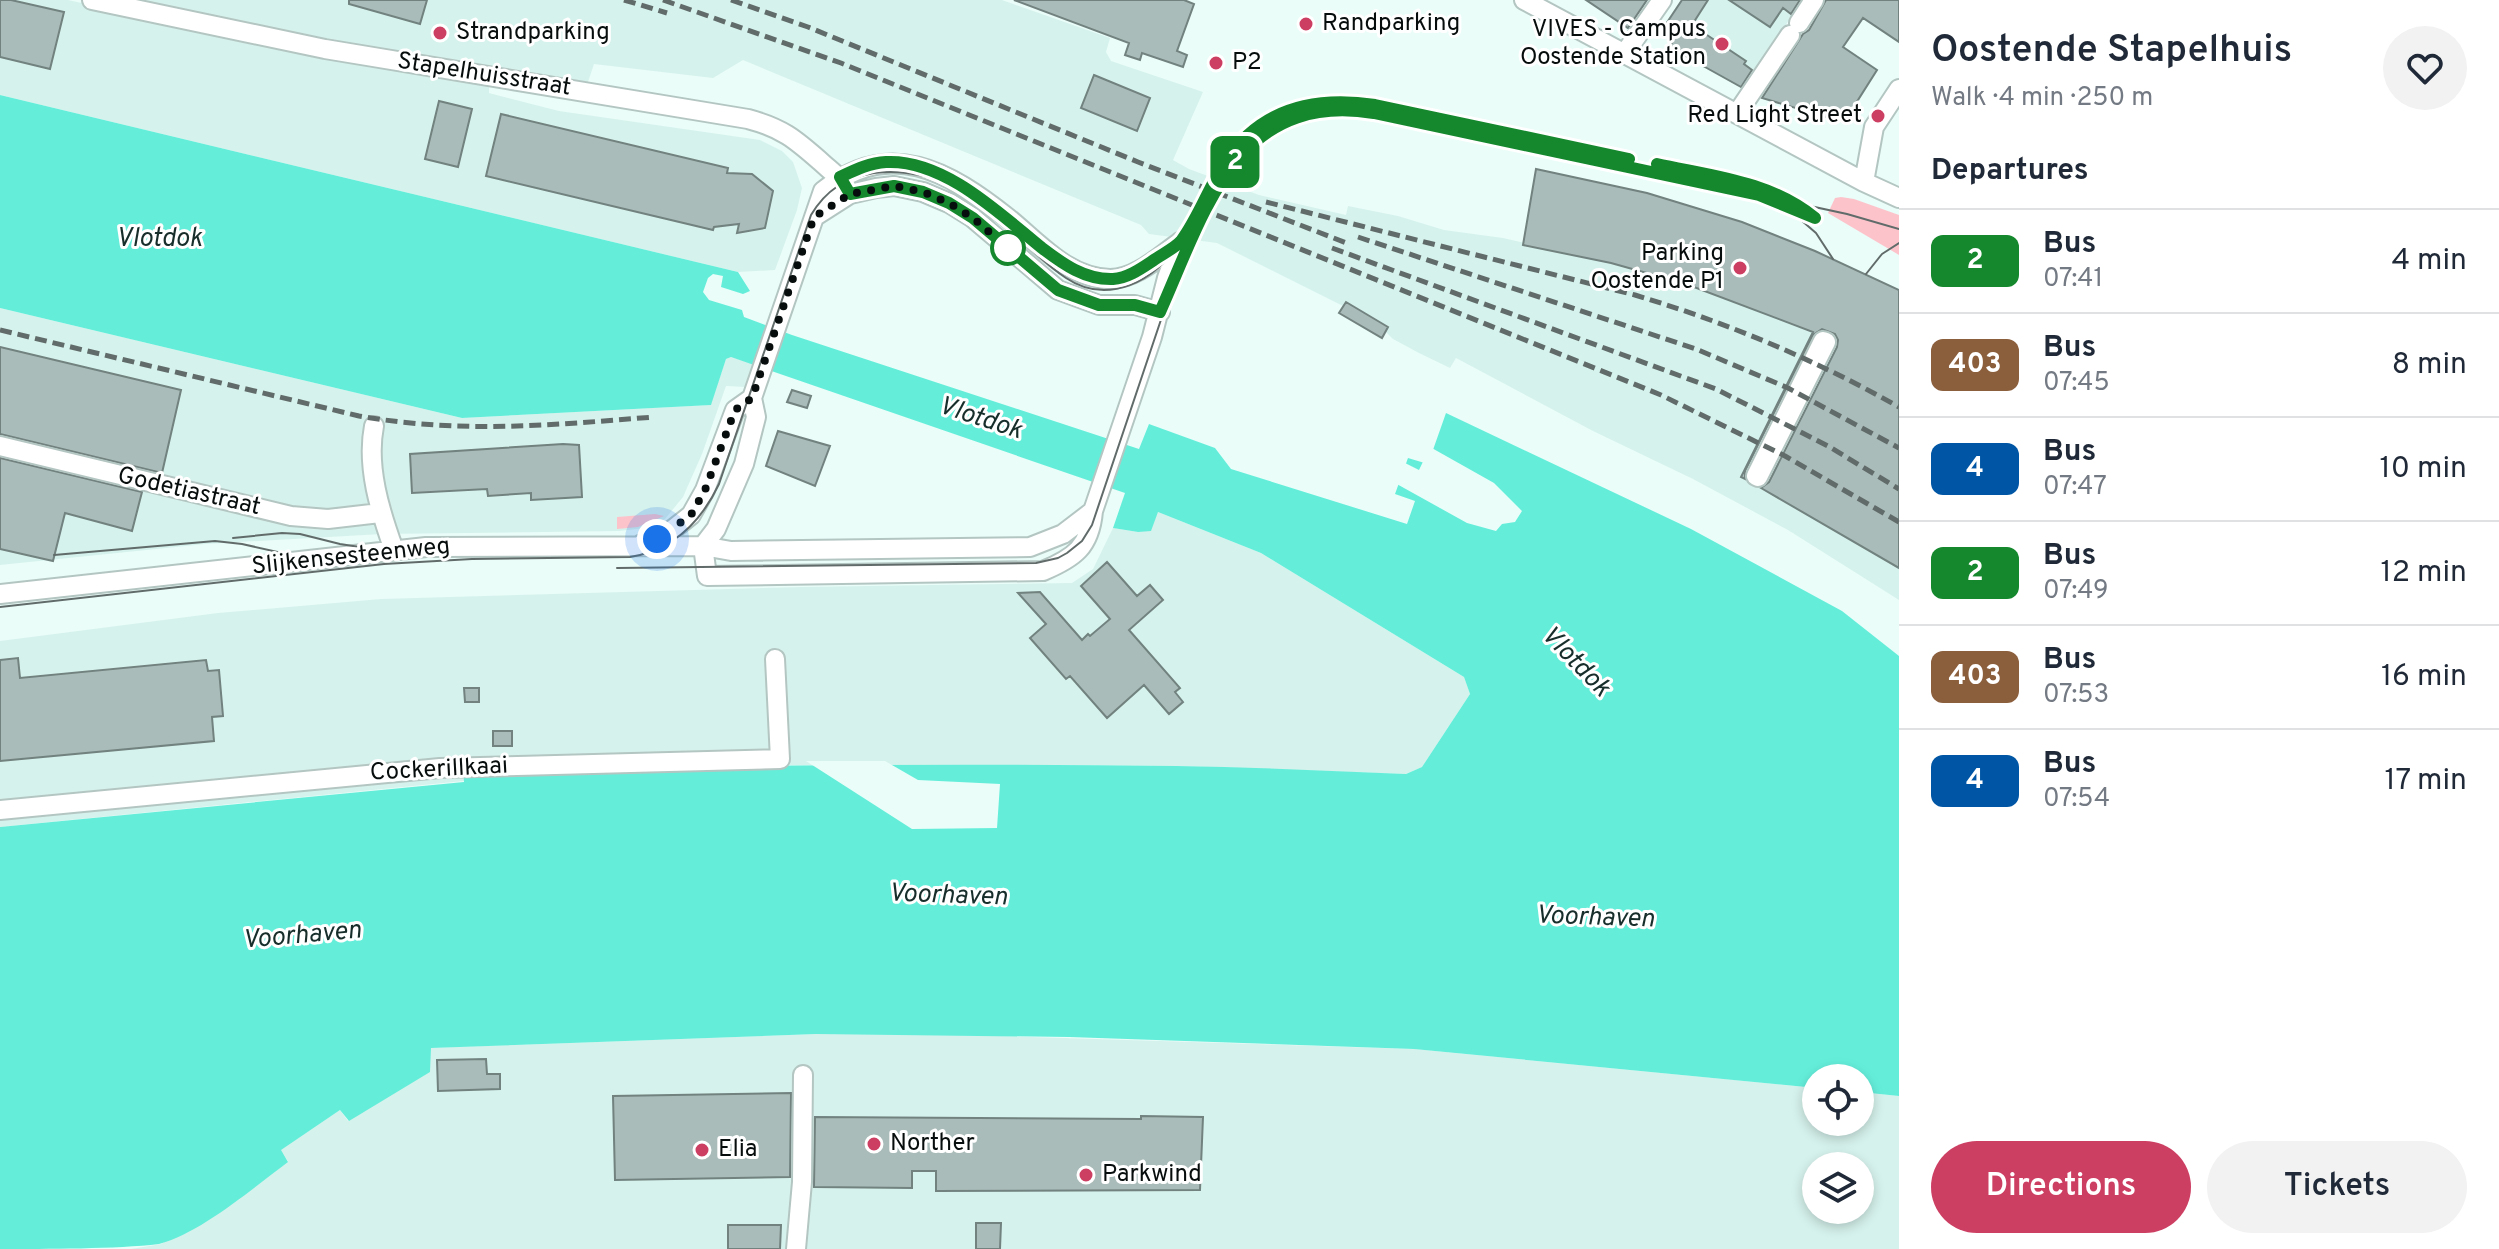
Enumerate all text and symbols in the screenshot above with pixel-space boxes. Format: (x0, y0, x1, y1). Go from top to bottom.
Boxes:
place label: Randparking (1322, 9, 1460, 39)
marker: Randparking (1297, 15, 1315, 33)
place label: VIVES - Campus Oostende Station (1520, 15, 1706, 73)
place label: Strandparking (456, 18, 610, 48)
marker: Strandparking (431, 24, 449, 42)
button: heart (2383, 26, 2467, 110)
text: Oostende Stapelhuis (1931, 27, 2292, 76)
marker: VIVES - Campus Oostende Station (1713, 35, 1731, 53)
street label: Stapelhuisstraat (395, 46, 573, 104)
place label: P2 (1232, 48, 1262, 78)
marker: P2 (1207, 54, 1225, 72)
text: Walk · 4 min · 250 m (1931, 82, 2153, 115)
place label: Red Light Street (1687, 101, 1862, 131)
marker: Red Light Street (1869, 107, 1887, 125)
line badge: 2 (1209, 136, 1261, 188)
text: 2 (1226, 144, 1244, 180)
text: Departures (1931, 153, 2089, 190)
water label: Vlotdok (116, 223, 203, 256)
text: Bus (2043, 226, 2096, 263)
unlabelled marker (991, 231, 1025, 265)
place label: Parking Oostende P1 (1591, 239, 1724, 297)
text: 2 (1966, 243, 1984, 279)
text: 4 min (2391, 243, 2467, 280)
marker: Parking Oostende P1 (1731, 259, 1749, 277)
text: 07:41 (2043, 263, 2103, 296)
text: Bus (2043, 330, 2096, 367)
text: 403 (1948, 347, 2002, 383)
text: 8 min (2392, 347, 2467, 384)
text: 07:45 (2043, 367, 2110, 400)
water label: Vlotdok (934, 390, 1027, 448)
text: Bus (2043, 434, 2096, 471)
text: 4 (1966, 451, 1984, 487)
text: 10 min (2380, 451, 2467, 488)
street label: Godetiastraat (115, 461, 263, 523)
text: 07:47 (2043, 471, 2107, 504)
your location (637, 519, 677, 559)
street label: Slijkensesteenweg (250, 532, 452, 582)
text: Bus (2043, 538, 2096, 575)
text: 2 (1966, 555, 1984, 591)
text: 12 min (2380, 555, 2467, 592)
text: 07:49 (2043, 575, 2109, 608)
water label: Vlotdok (1533, 620, 1617, 705)
text: Bus (2043, 642, 2096, 679)
text: 403 (1948, 659, 2002, 695)
text: 16 min (2381, 659, 2467, 696)
text: 07:53 (2043, 679, 2109, 712)
text: Bus (2043, 746, 2096, 783)
street label: Cockerillkaai (369, 751, 509, 789)
text: 4 (1966, 763, 1984, 799)
text: 17 min (2384, 763, 2467, 800)
text: 07:54 (2043, 783, 2110, 816)
water label: Voorhaven (888, 877, 1008, 915)
water label: Voorhaven (1535, 899, 1655, 937)
water label: Voorhaven (241, 914, 363, 958)
map controls (1802, 1064, 1874, 1224)
button: locate (1802, 1064, 1874, 1136)
place label: Norther (890, 1129, 975, 1159)
place label: Elia (718, 1135, 757, 1165)
marker: Norther (865, 1135, 883, 1153)
marker: Elia (693, 1141, 711, 1159)
button: Directions (1931, 1141, 2191, 1233)
button: Tickets (2207, 1141, 2467, 1233)
button: layers (1802, 1152, 1874, 1224)
place label: Parkwind (1102, 1160, 1202, 1190)
marker: Parkwind (1077, 1166, 1095, 1184)

